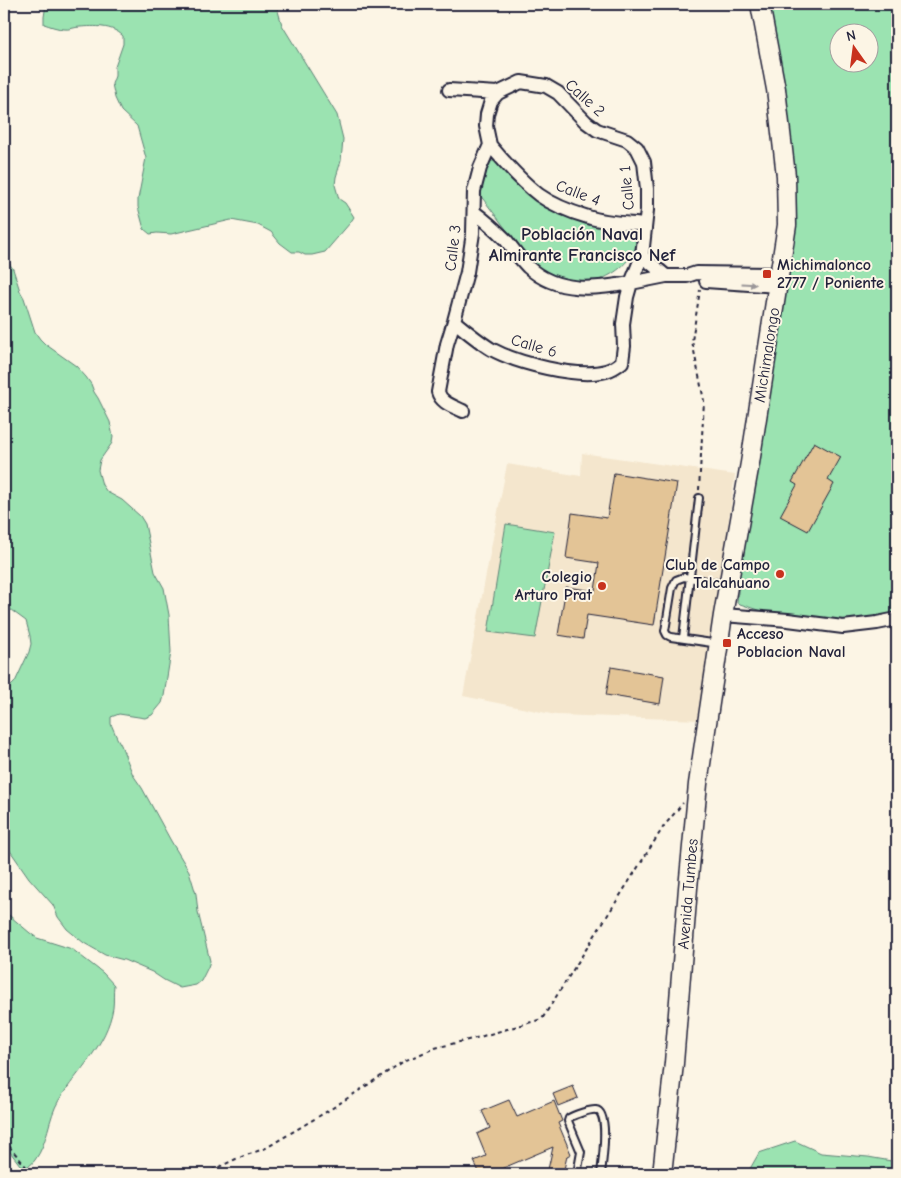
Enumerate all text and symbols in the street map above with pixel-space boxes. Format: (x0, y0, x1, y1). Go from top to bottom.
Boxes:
north arrow (828, 22, 878, 72)
text: N (844, 27, 857, 45)
street label: Calle 2 (562, 76, 608, 120)
street label: Calle 1 (616, 165, 638, 211)
street label: Calle 4 (553, 176, 603, 210)
street label: Calle 3 (441, 224, 465, 272)
district label: Población Naval Almirante Francisco Nef (489, 224, 676, 266)
place label: Michimalonco 2777 / Poniente (777, 256, 884, 292)
marker: Michimalonco 2777 / Poniente (761, 268, 773, 280)
one-way arrow (742, 281, 758, 289)
street label: Michimalongo (751, 306, 783, 404)
street label: Calle 6 (509, 331, 559, 361)
place label: Club de Campo Talcahuano (665, 556, 770, 592)
place label: Colegio Arturo Prat (515, 568, 593, 604)
marker: Club de Campo Talcahuano (774, 568, 786, 580)
marker: Colegio Arturo Prat (596, 580, 608, 592)
place label: Acceso Poblacion Naval (737, 625, 845, 661)
marker: Acceso Poblacion Naval (721, 637, 733, 649)
street label: Avenida Tumbes (674, 837, 702, 950)

